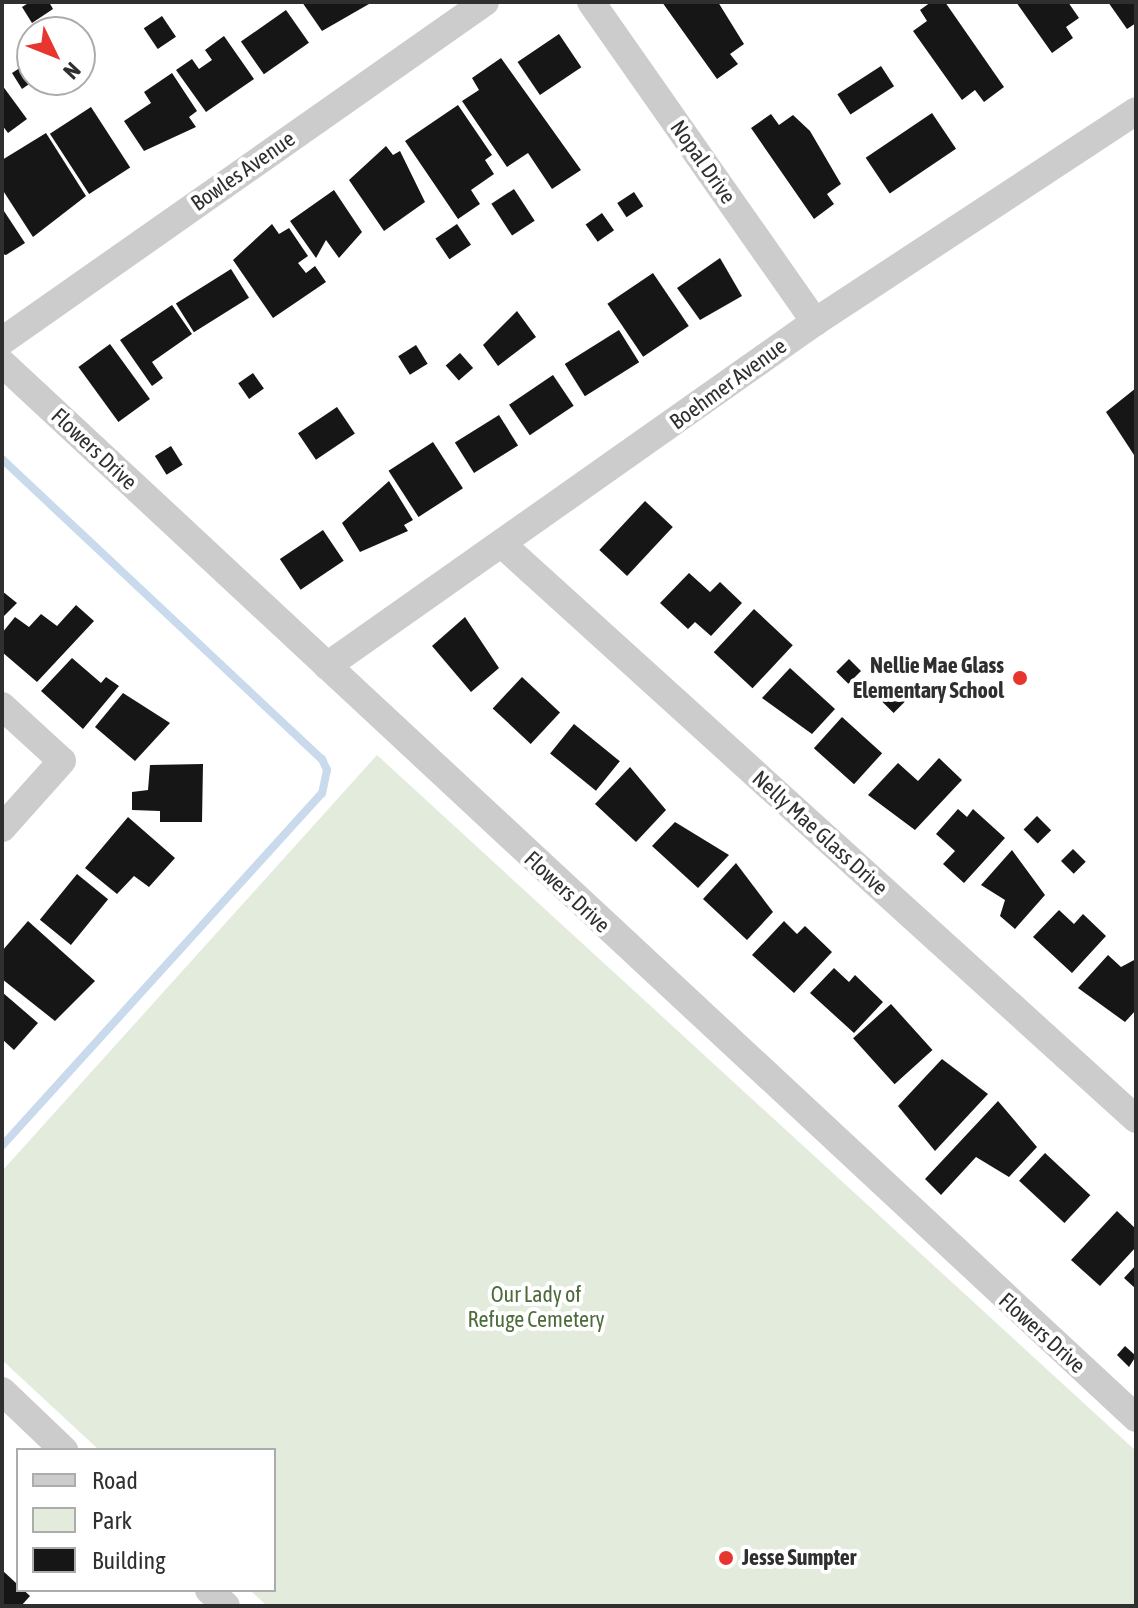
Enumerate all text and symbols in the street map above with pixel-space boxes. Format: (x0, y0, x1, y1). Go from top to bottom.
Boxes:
north arrow (16, 16, 96, 96)
text: N (58, 57, 86, 85)
street label: Nopal Drive (665, 115, 741, 209)
street label: Bowles Avenue (186, 125, 300, 217)
street label: Boehmer Avenue (665, 333, 791, 435)
street label: Flowers Drive (46, 403, 142, 495)
place label: Nellie Mae Glass Elementary School (853, 652, 1004, 704)
marker: Nellie Mae Glass Elementary School (1011, 669, 1029, 687)
street label: Nelly Mae Glass Drive (747, 765, 893, 901)
street label: Flowers Drive (519, 846, 615, 938)
park label: Our Lady of Refuge Cemetery (467, 1281, 605, 1332)
street label: Flowers Drive (993, 1287, 1091, 1379)
legend (16, 1448, 276, 1592)
text: Road (92, 1467, 138, 1494)
text: Park (92, 1507, 132, 1534)
place label: Jesse Sumpter (742, 1545, 856, 1571)
text: Building (92, 1547, 165, 1574)
marker: Jesse Sumpter (717, 1549, 735, 1567)

